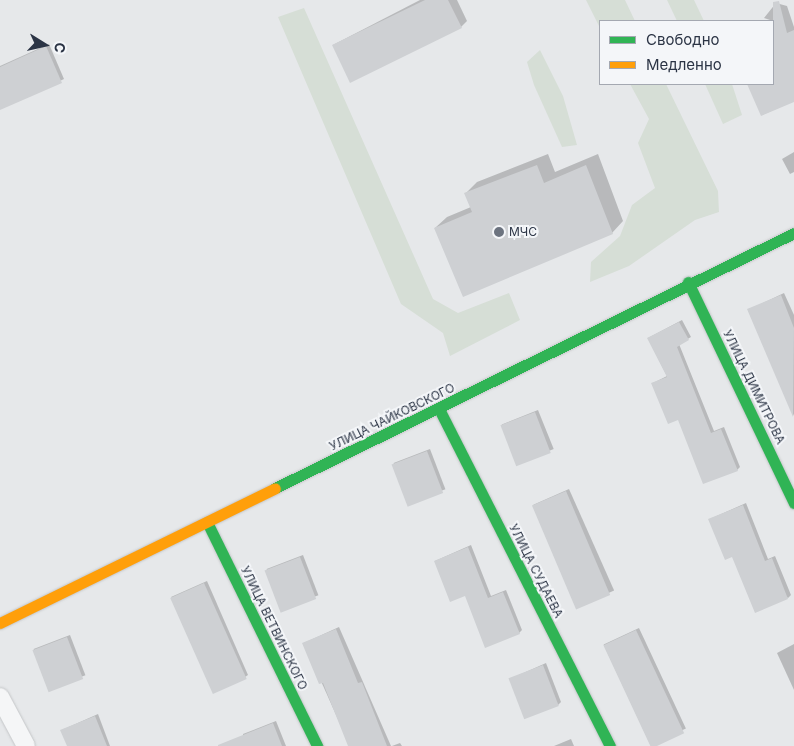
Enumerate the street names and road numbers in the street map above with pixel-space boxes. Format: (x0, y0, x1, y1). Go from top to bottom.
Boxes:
street label: УЛИЦА ДИМИТРОВА (720, 328, 788, 446)
street label: УЛИЦА ЧАЙКОВСКОГО (327, 380, 457, 454)
street label: УЛИЦА СУДАЕВА (506, 522, 566, 620)
street label: УЛИЦА ВЕТВИНСКОГО (238, 564, 310, 692)

